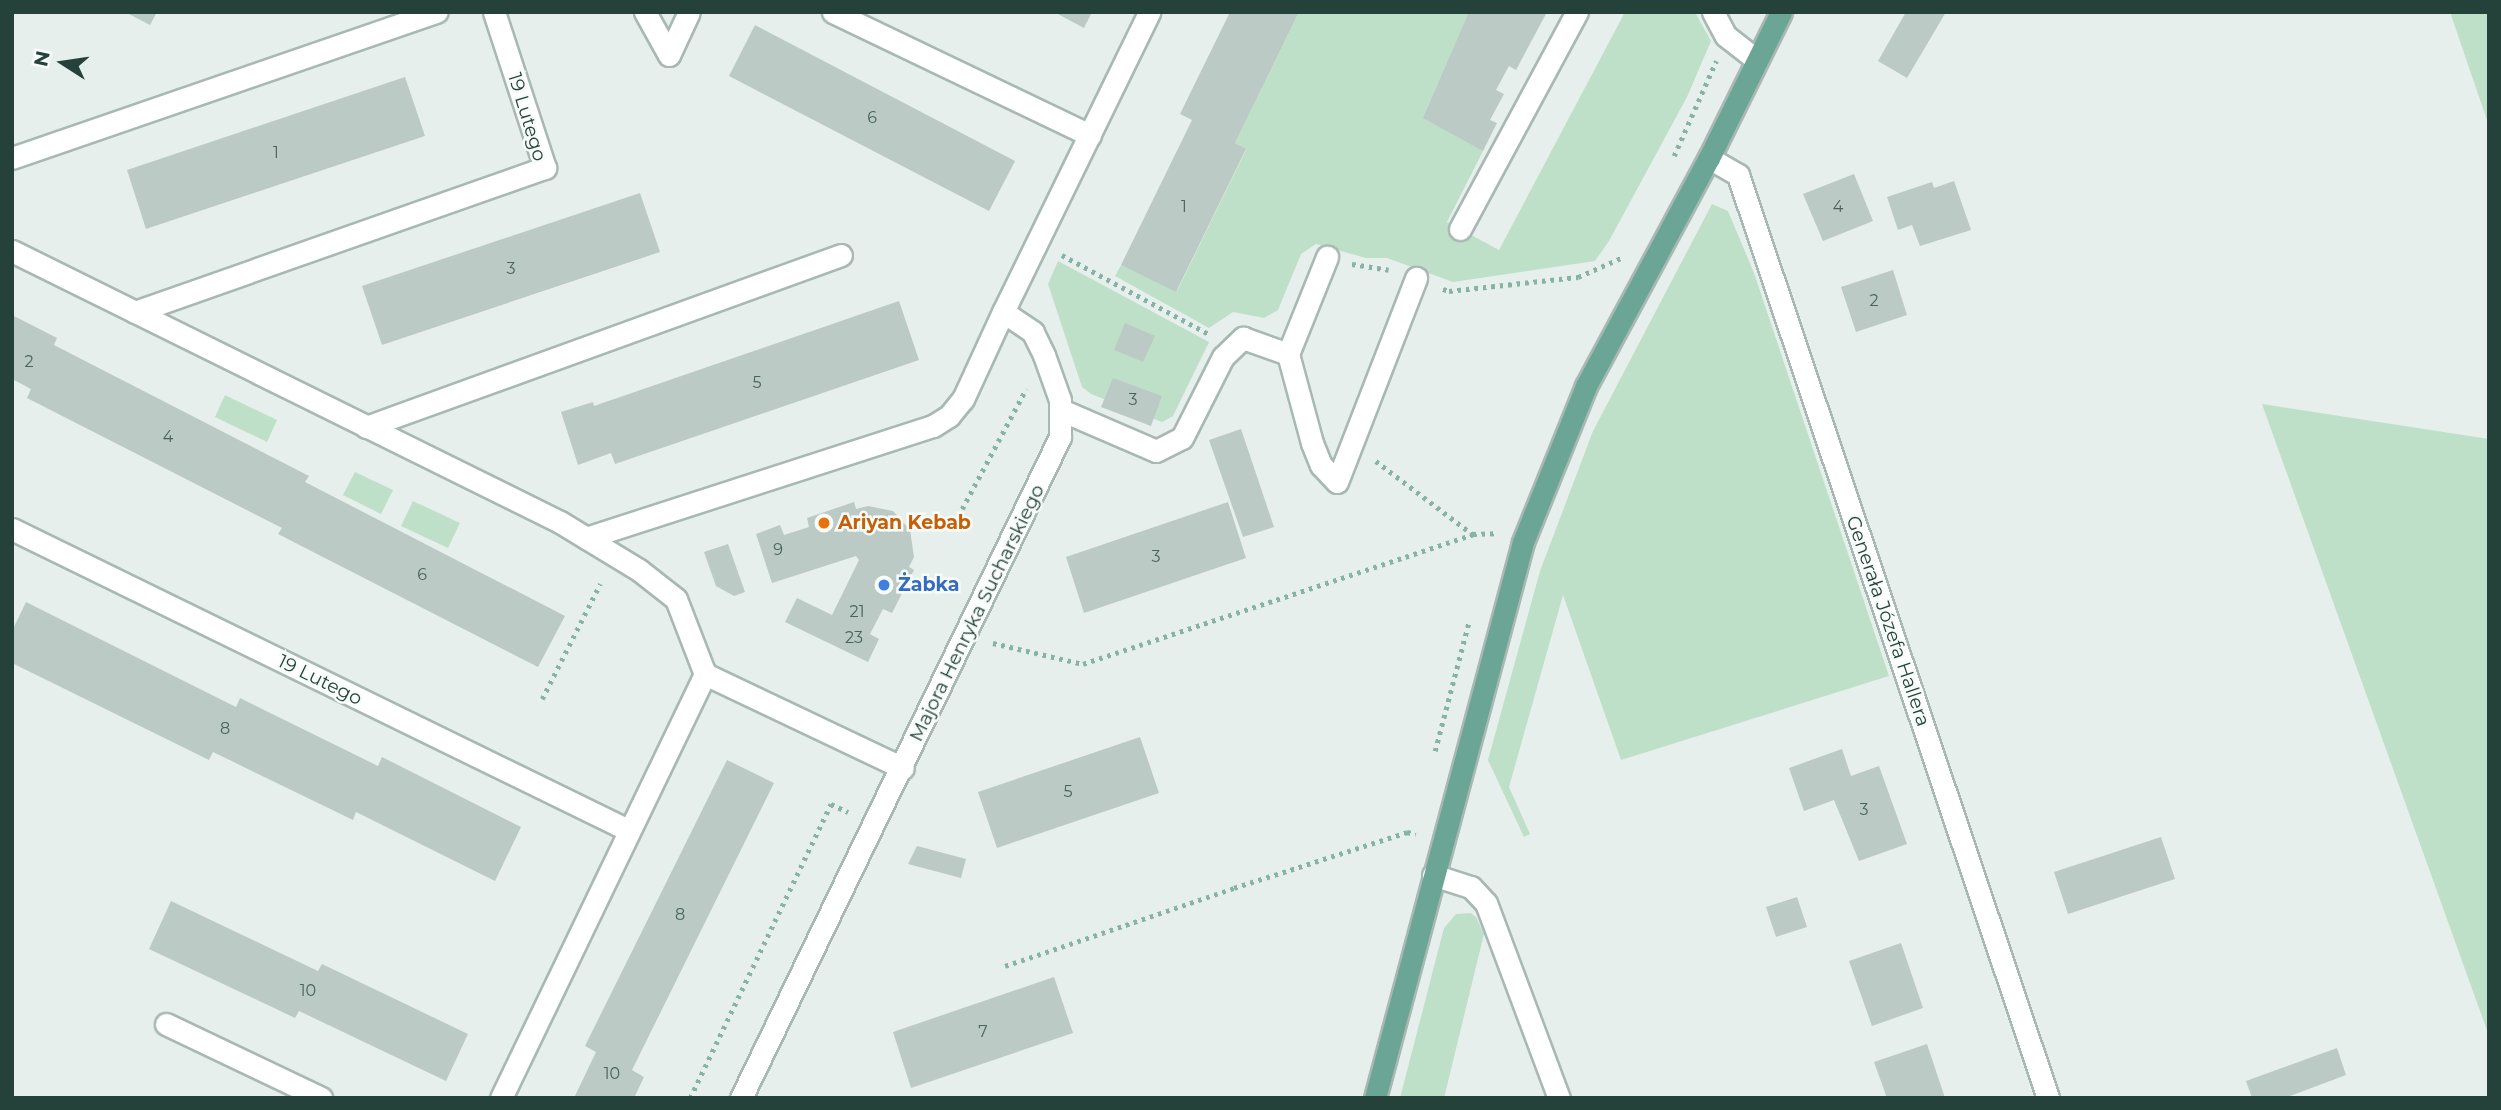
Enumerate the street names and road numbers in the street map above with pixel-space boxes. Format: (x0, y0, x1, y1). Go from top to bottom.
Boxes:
street label: 19 Lutego (503, 70, 551, 164)
street label: Majora Henryka Sucharskiego (905, 481, 1049, 745)
street label: Generała Józefa Hallera (1841, 513, 1935, 729)
street label: 19 Lutego (274, 650, 366, 710)

